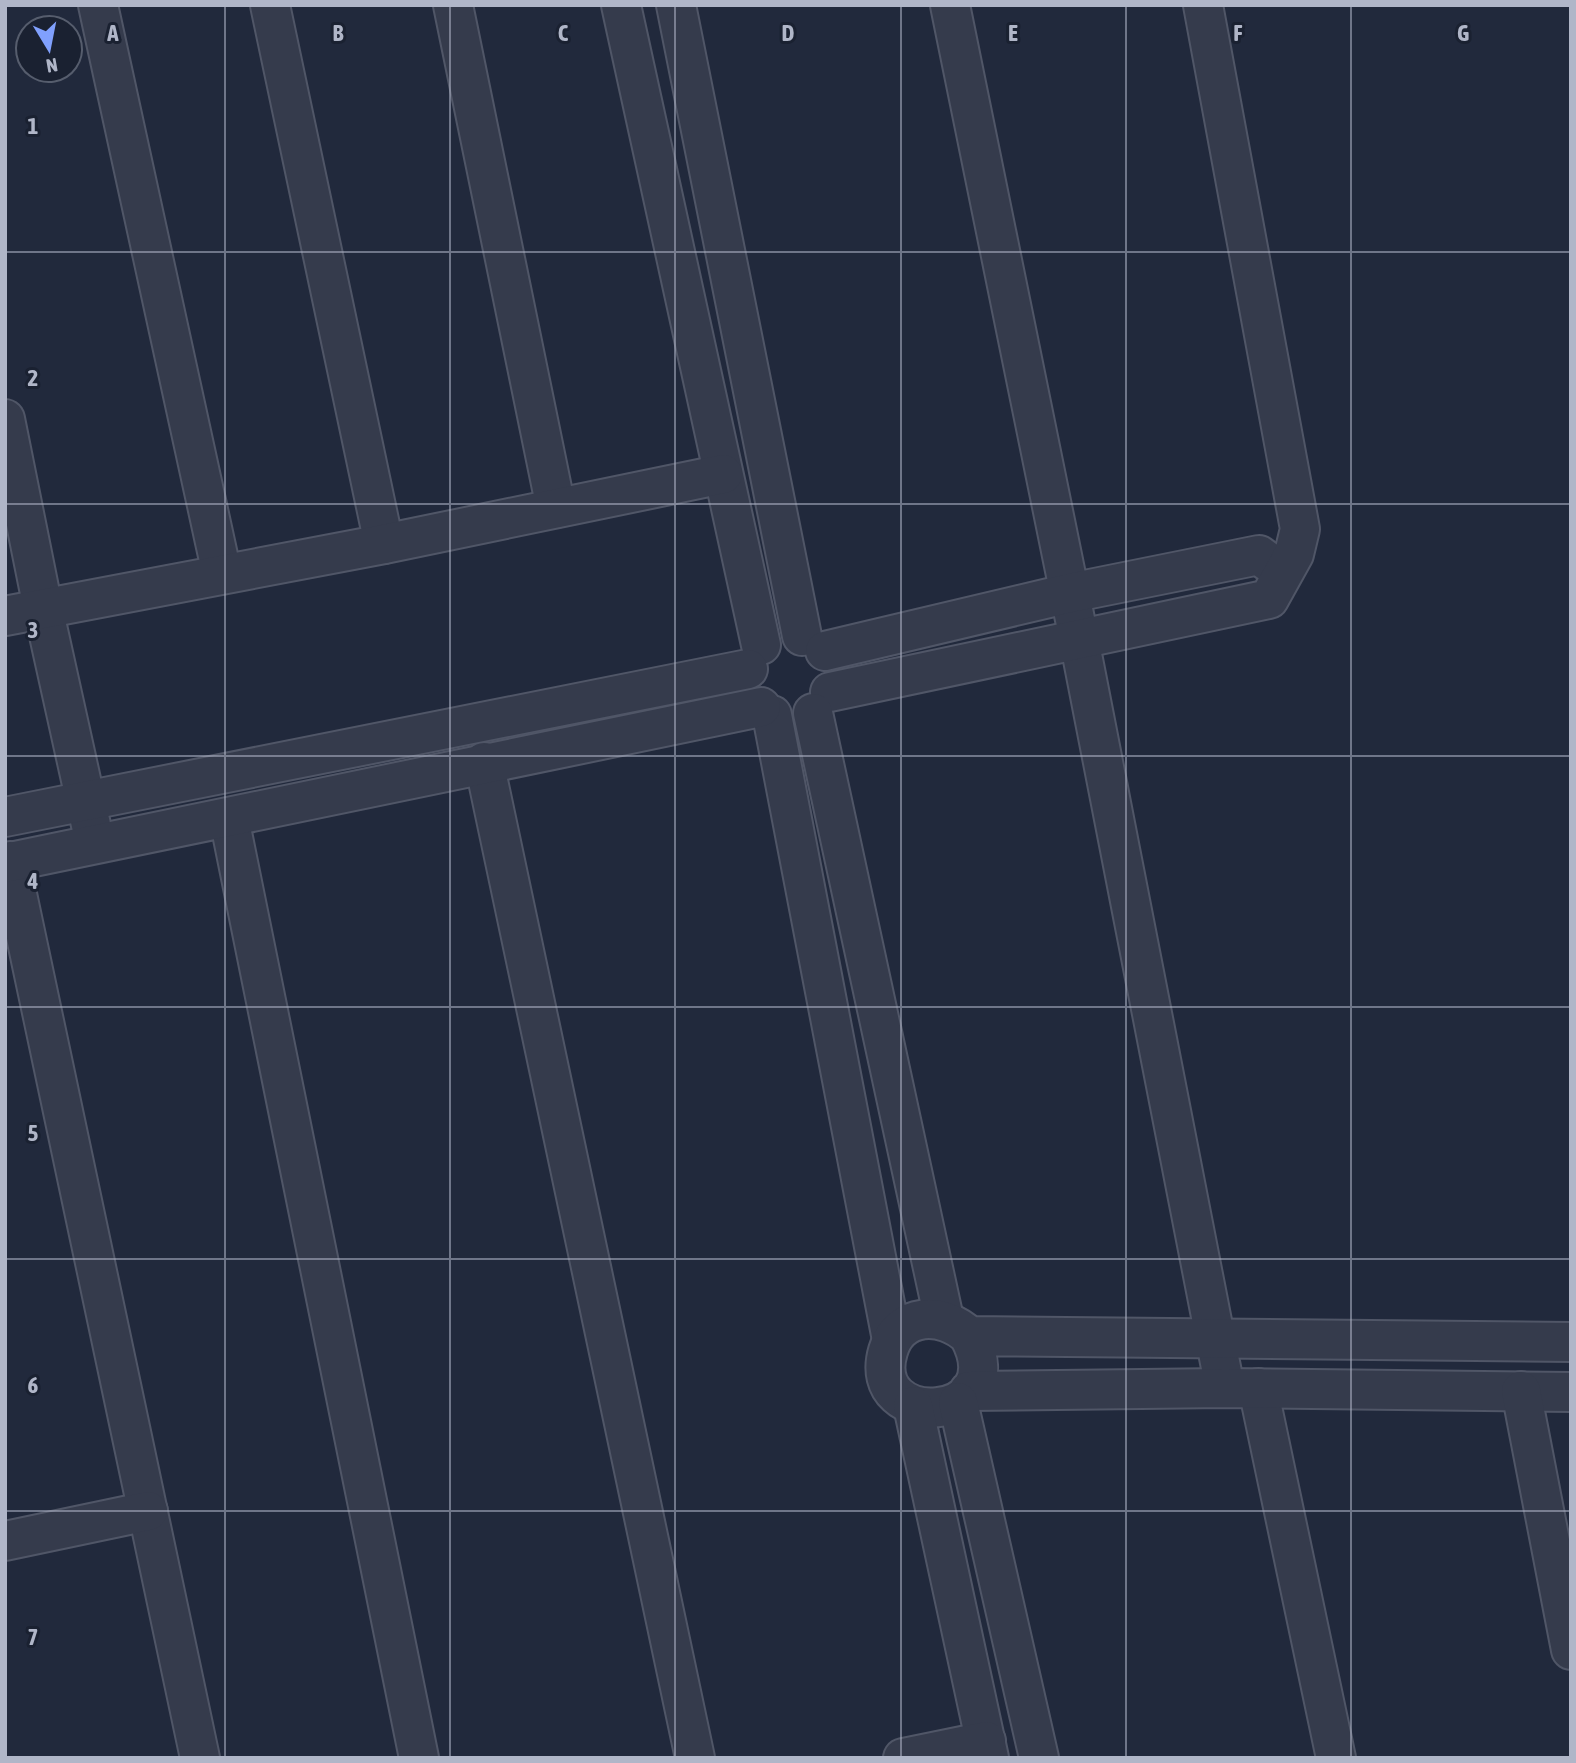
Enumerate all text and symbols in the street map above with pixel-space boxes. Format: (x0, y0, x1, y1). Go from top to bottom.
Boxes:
north arrow (14, 14, 84, 84)
text: A (106, 20, 119, 46)
text: B (333, 20, 344, 46)
text: C (558, 20, 569, 46)
text: D (782, 20, 795, 46)
text: E (1008, 20, 1018, 46)
text: F (1233, 20, 1243, 46)
text: G (1457, 20, 1469, 46)
text: N (45, 54, 59, 78)
text: 1 (28, 113, 39, 139)
text: 2 (28, 365, 38, 391)
text: 3 (28, 617, 38, 643)
text: 4 (27, 868, 39, 894)
text: 5 (28, 1120, 39, 1146)
text: 6 (28, 1372, 39, 1398)
text: 7 (28, 1624, 38, 1650)

